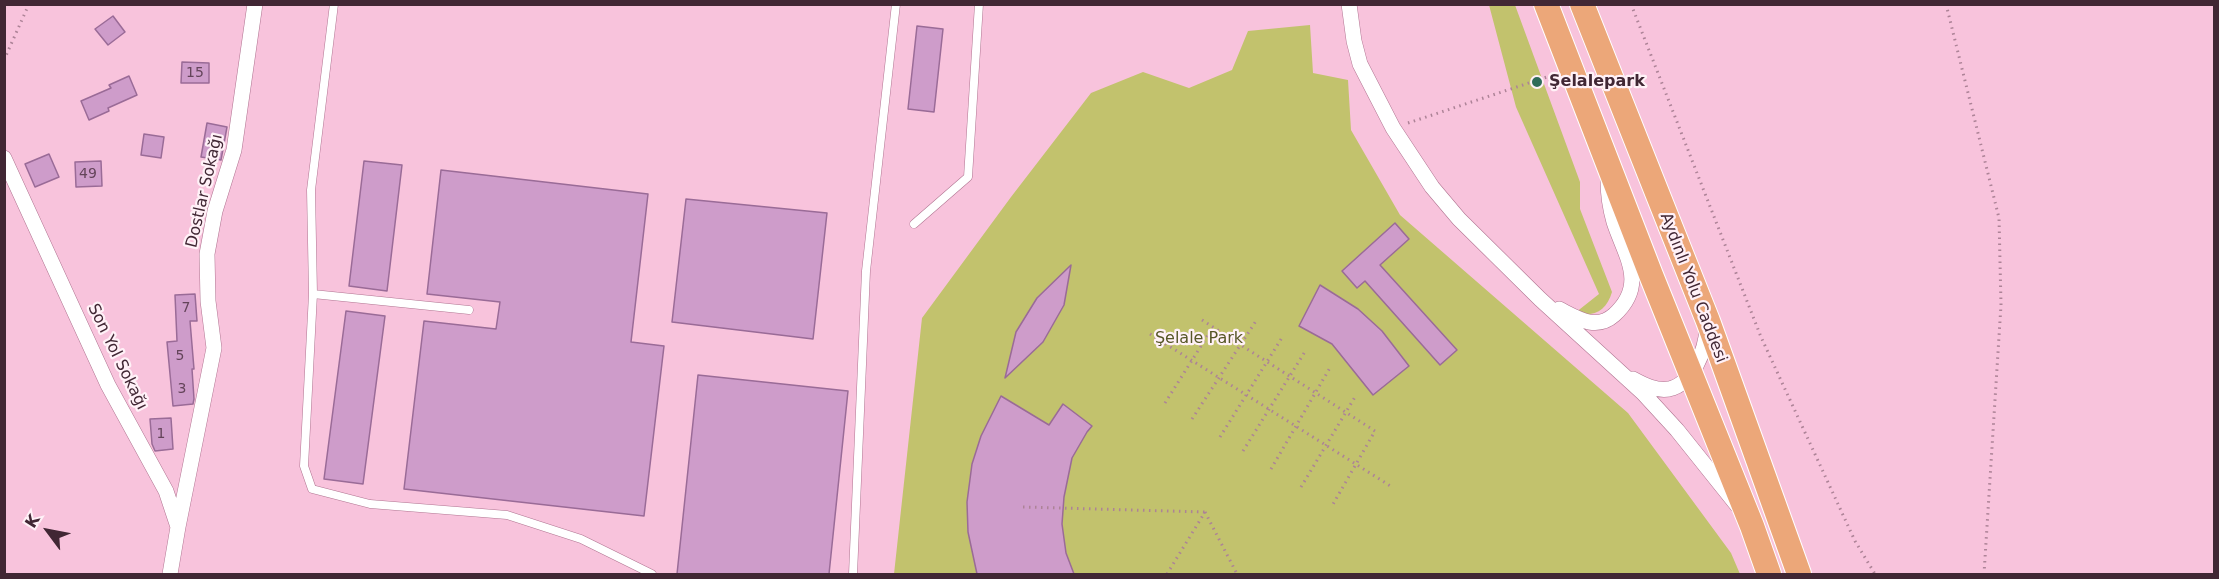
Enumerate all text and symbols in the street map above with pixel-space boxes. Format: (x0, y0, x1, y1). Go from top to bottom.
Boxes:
house number: 15 (186, 65, 204, 81)
place label: Şelalepark (1549, 72, 1645, 92)
marker: Şelalepark (1530, 75, 1544, 89)
street label: Dostlar Sokağı (183, 132, 227, 250)
house number: 49 (79, 166, 97, 182)
street label: Aydınlı Yolu Caddesi (1656, 210, 1730, 366)
house number: 7 (182, 300, 190, 316)
street label: Son Yol Sokağı (83, 301, 151, 413)
park label: Şelale Park (1155, 329, 1243, 349)
house number: 5 (176, 348, 184, 364)
house number: 3 (178, 381, 186, 397)
house number: 1 (157, 426, 165, 442)
north arrow (18, 501, 78, 561)
text: K (21, 511, 44, 531)

